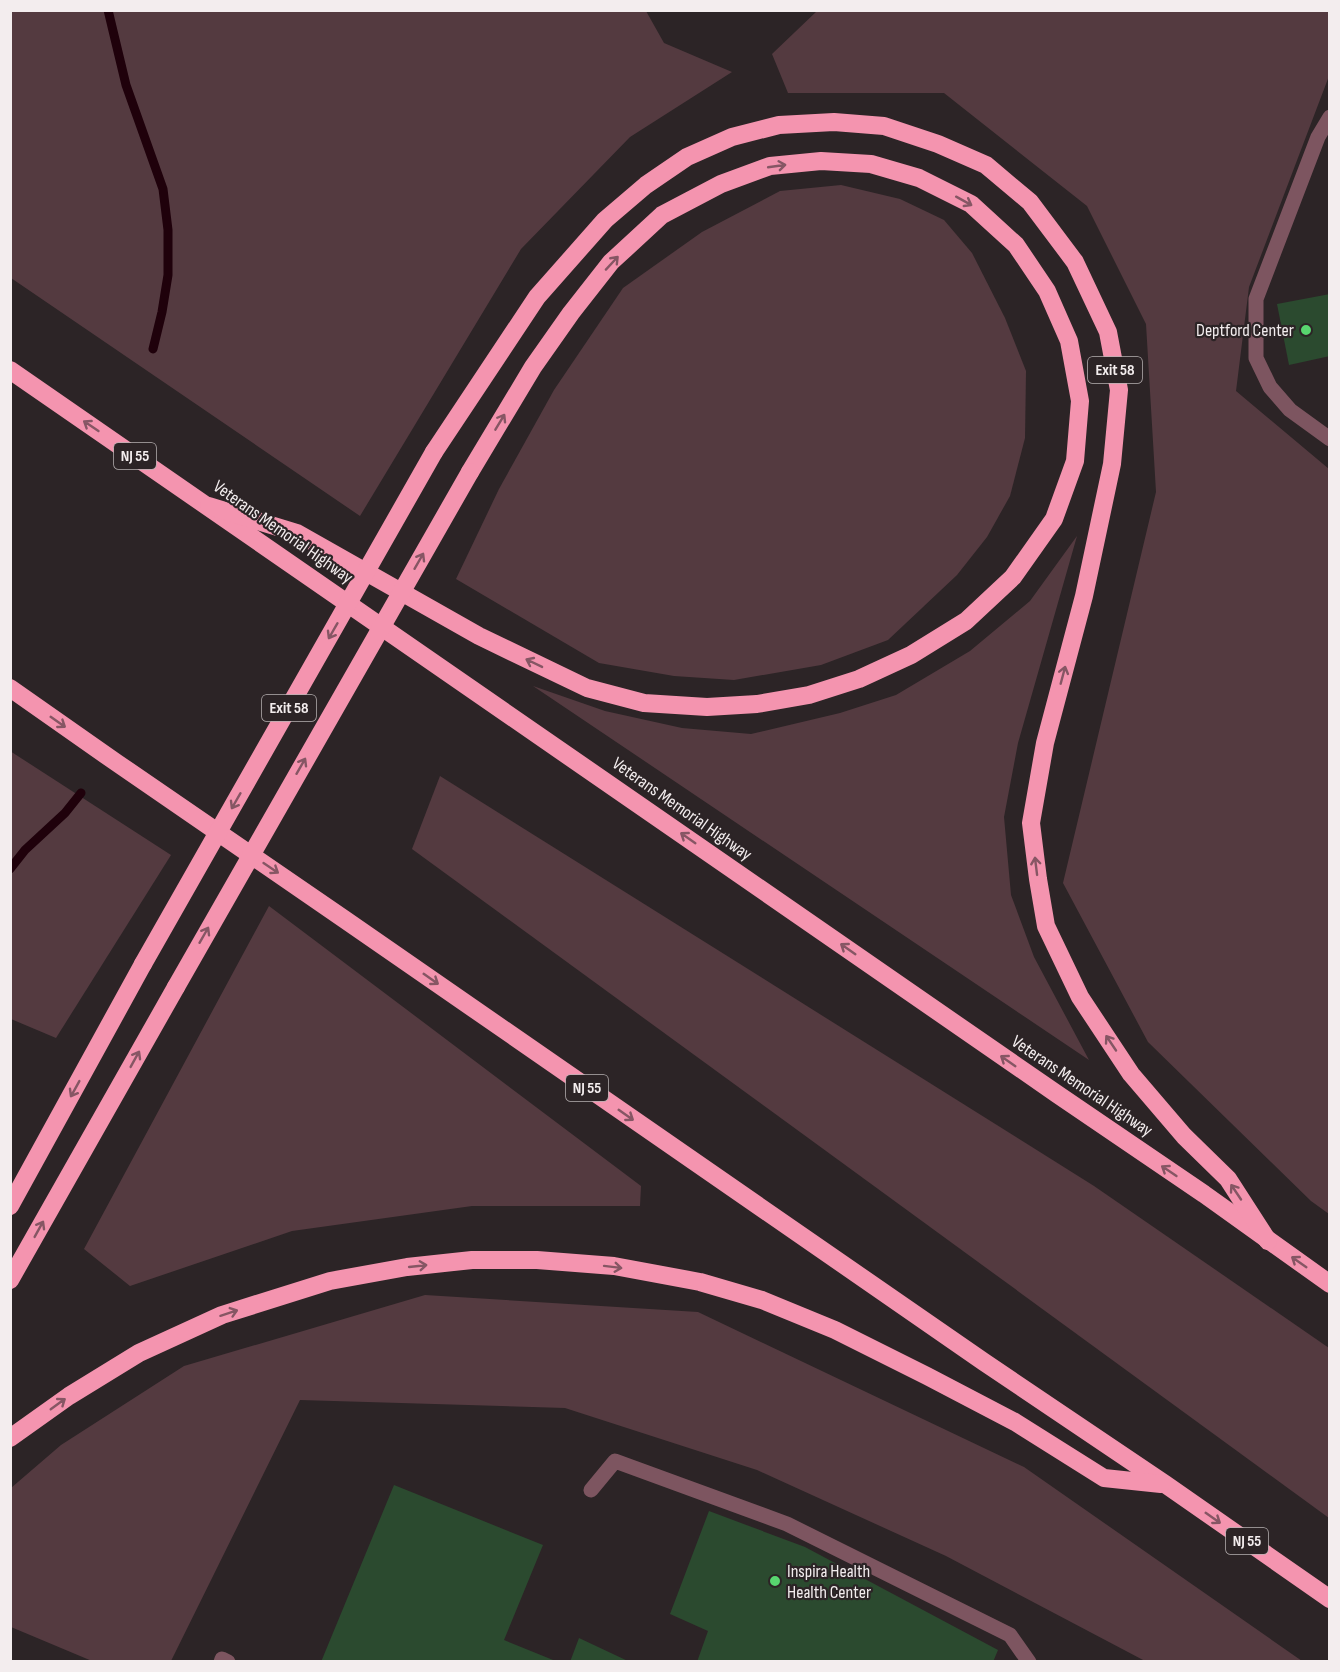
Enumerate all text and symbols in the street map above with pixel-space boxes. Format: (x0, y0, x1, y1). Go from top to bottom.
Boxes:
one-way arrow (766, 160, 786, 171)
one-way arrow (955, 195, 972, 207)
one-way arrow (605, 255, 619, 270)
place label: Deptford Center (1196, 320, 1294, 341)
marker: Deptford Center (1299, 323, 1313, 337)
road number: Exit 58 (1088, 357, 1142, 383)
one-way arrow (494, 414, 506, 431)
one-way arrow (84, 420, 100, 432)
road number: NJ 55 (114, 443, 156, 469)
street label: Veterans Memorial Highway (209, 476, 357, 588)
one-way arrow (414, 552, 425, 570)
one-way arrow (326, 622, 338, 639)
one-way arrow (526, 656, 544, 668)
one-way arrow (1058, 666, 1070, 685)
road number: Exit 58 (262, 695, 316, 721)
one-way arrow (50, 716, 66, 728)
street label: Veterans Memorial Highway (608, 753, 756, 865)
one-way arrow (295, 758, 307, 775)
one-way arrow (230, 792, 242, 809)
one-way arrow (680, 832, 696, 844)
one-way arrow (1030, 857, 1041, 876)
one-way arrow (262, 862, 279, 875)
one-way arrow (198, 927, 210, 944)
one-way arrow (839, 943, 856, 956)
one-way arrow (423, 973, 439, 985)
street label: Veterans Memorial Highway (1007, 1031, 1157, 1141)
one-way arrow (1105, 1035, 1117, 1052)
one-way arrow (129, 1051, 141, 1068)
one-way arrow (1000, 1055, 1017, 1067)
road number: NJ 55 (566, 1075, 608, 1101)
one-way arrow (69, 1080, 81, 1097)
one-way arrow (617, 1109, 633, 1121)
one-way arrow (1161, 1164, 1178, 1176)
one-way arrow (1230, 1184, 1242, 1201)
one-way arrow (33, 1221, 45, 1238)
one-way arrow (1291, 1256, 1307, 1268)
one-way arrow (408, 1260, 428, 1271)
one-way arrow (602, 1261, 622, 1272)
one-way arrow (219, 1306, 238, 1317)
one-way arrow (49, 1398, 65, 1410)
one-way arrow (1205, 1512, 1221, 1524)
road number: NJ 55 (1226, 1528, 1268, 1554)
place label: Inspira Health Health Center (787, 1561, 871, 1603)
marker: Inspira Health Health Center (768, 1574, 782, 1588)

